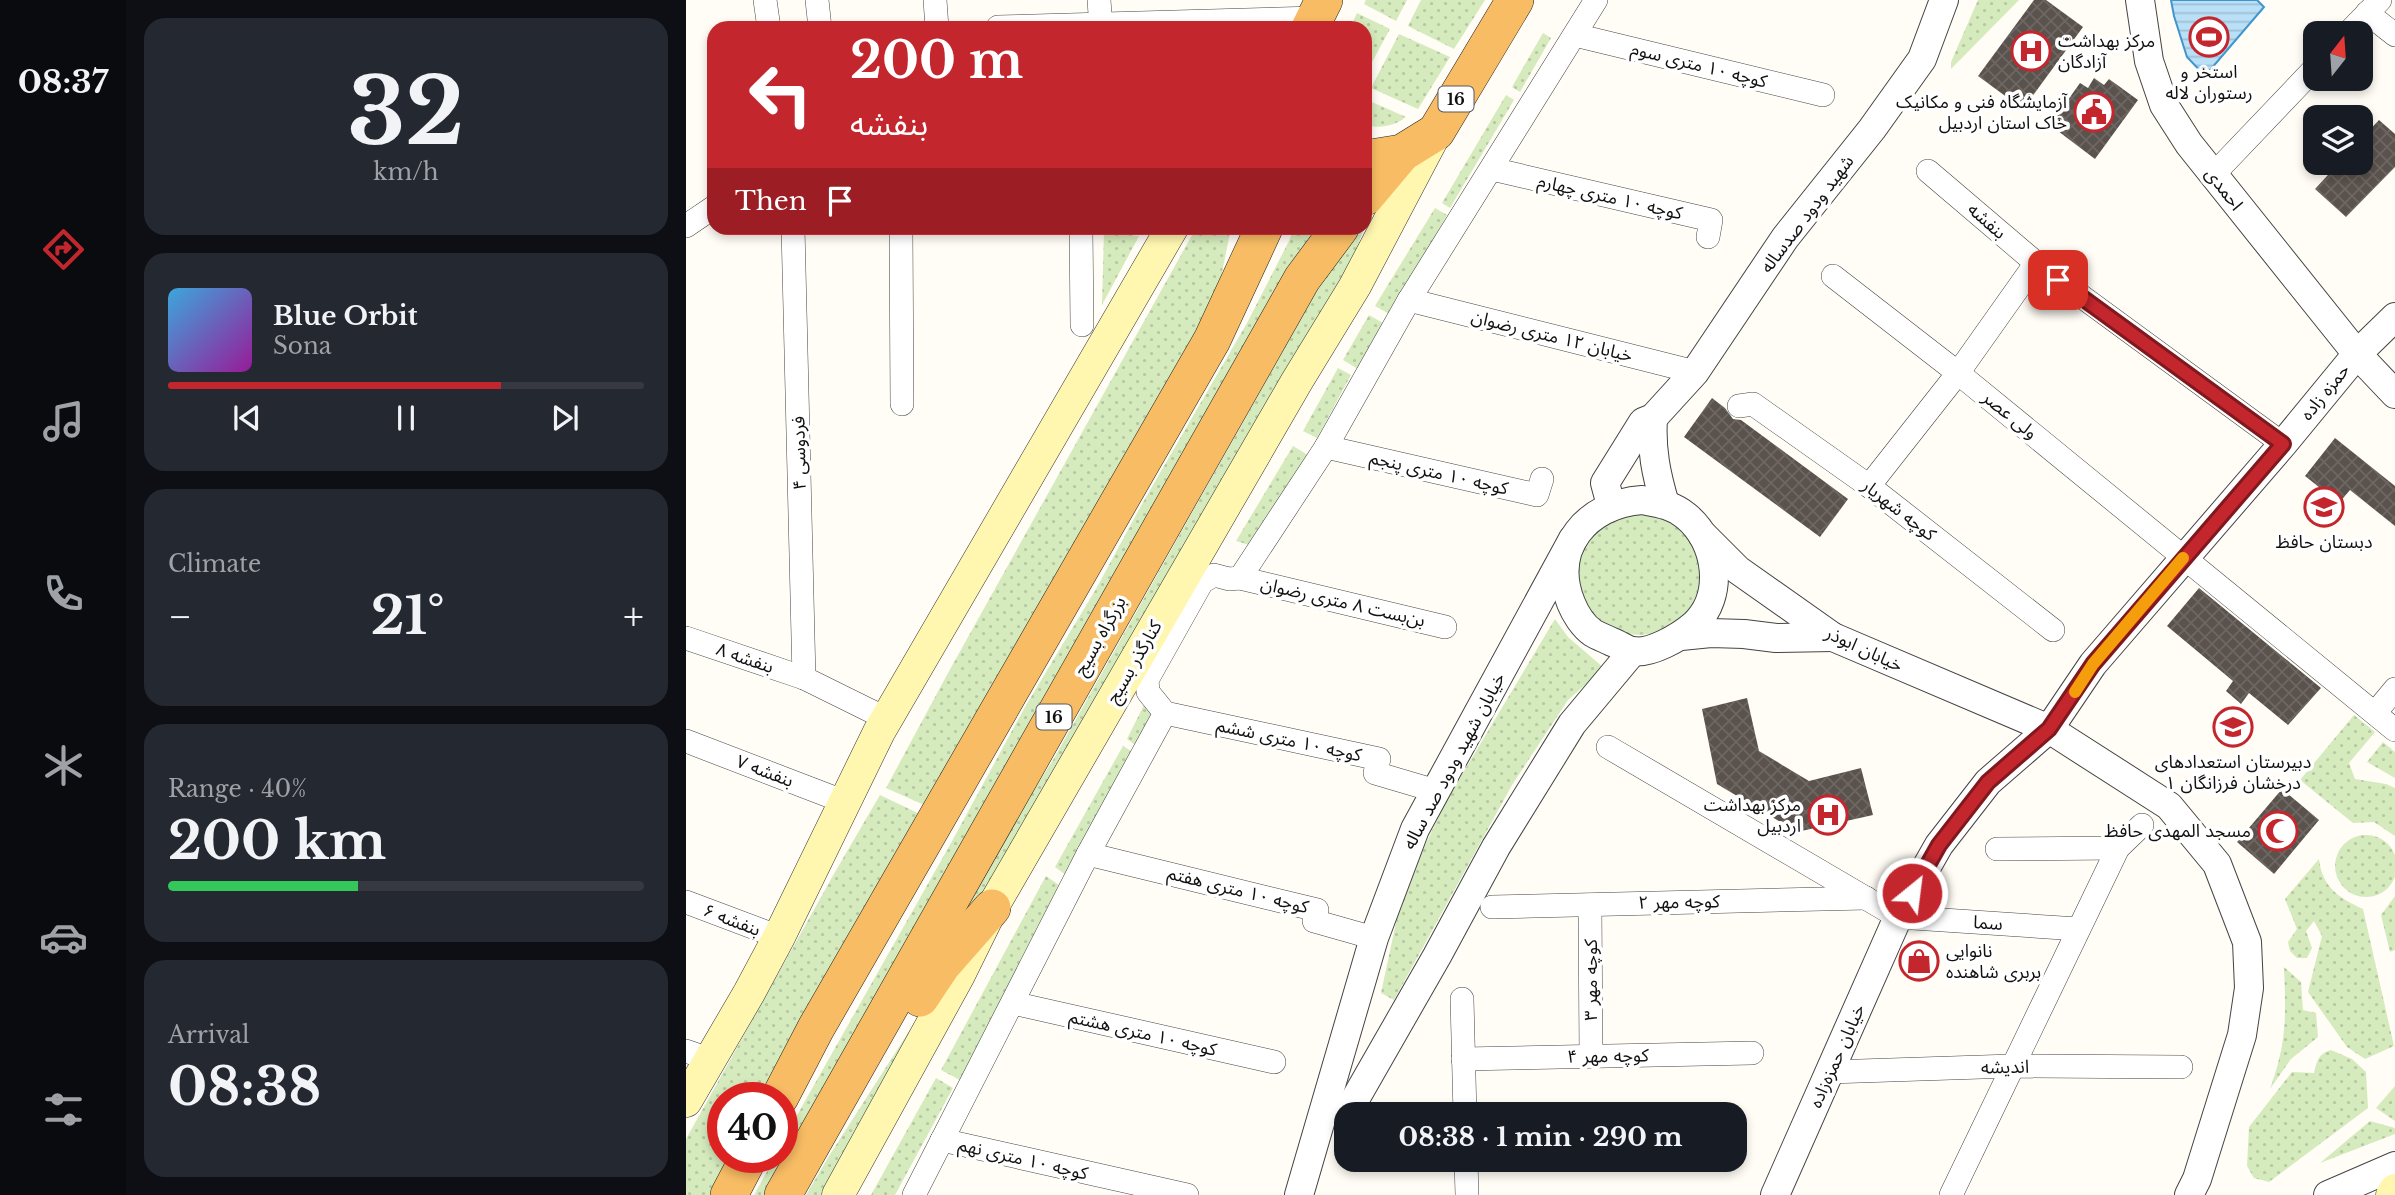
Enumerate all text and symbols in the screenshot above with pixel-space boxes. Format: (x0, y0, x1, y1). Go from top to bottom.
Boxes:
sports icon: استخر و رستوران لاله (2188, 16, 2230, 58)
north arrow (2303, 21, 2373, 91)
map controls (2303, 21, 2373, 175)
text: 200 m (850, 30, 1023, 91)
hospital icon: مرکز بهداشت آزادگان (2010, 30, 2052, 72)
place label: مرکز بهداشت آزادگان (2058, 30, 2155, 73)
street label: کوچه ۱۰ متری سوم (1628, 37, 1770, 96)
icon: left (735, 49, 826, 140)
text: 32 (347, 56, 465, 169)
place label: استخر و رستوران لاله (2165, 61, 2253, 104)
text: 08:37 (18, 62, 108, 102)
road number: 16 (1438, 86, 1474, 111)
place label: آزمایشگاه فنی و مکانیک خاک استان اردبیل (1896, 91, 2068, 134)
public building icon: آزمایشگاه فنی و مکانیک خاک استان اردبیل (2073, 91, 2115, 133)
text: بنفشه (850, 104, 928, 144)
button: layers (2303, 105, 2373, 175)
street label: شهید ودود صدساله (1756, 151, 1858, 277)
text: km/h (373, 158, 439, 186)
street label: احمدی (2200, 163, 2248, 215)
street label: کوچه ۱۰ متری چهارم (1535, 170, 1685, 227)
icon: arrive (821, 182, 859, 220)
text: Then (735, 185, 807, 217)
street label: بنفشه (1963, 198, 2011, 244)
icon: directions (39, 225, 88, 274)
pin (2028, 250, 2088, 310)
icon: arrive (2039, 261, 2077, 299)
text: Blue Orbit (273, 300, 418, 332)
street label: خیابان ۱۲ متری رضوان (1469, 305, 1635, 367)
text: Sona (273, 332, 331, 360)
street label: حمزه زاده (2296, 359, 2354, 425)
street label: ولی عصر (1977, 386, 2042, 444)
icon: music (39, 397, 88, 446)
icon: previous (228, 399, 266, 437)
icon: pause (387, 399, 425, 437)
icon: next (546, 399, 584, 437)
street label: فردوسی ۴ (787, 416, 811, 490)
street label: کوچه ۱۰ متری پنجم (1367, 446, 1511, 502)
street label: کوچه شهریار (1857, 474, 1941, 546)
school or university icon: دبستان حافظ (2303, 486, 2345, 528)
place label: دبستان حافظ (2275, 531, 2373, 553)
text: Climate (168, 550, 261, 578)
icon: phone (39, 569, 88, 618)
street label: بن‌بست ۸ متری رضوان (1259, 572, 1427, 632)
text: 21° (371, 584, 445, 648)
text: − (168, 593, 192, 640)
text: + (623, 593, 644, 640)
street label: بزرگراه بسیج (1069, 593, 1133, 680)
street label: کنارگذر بسیج (1101, 616, 1169, 708)
street label: خیابان ابوذر (1821, 621, 1906, 676)
street label: بنفشه ۸ (713, 638, 777, 678)
street label: خیابان شهید ودود صد ساله (1398, 669, 1510, 853)
road number: 16 (1036, 704, 1072, 730)
school or university icon: دبیرستان استعدادهای درخشان فرزانگان ۱ (2212, 706, 2254, 748)
street label: کوچه ۱۰ متری ششم (1214, 714, 1364, 768)
icon: climate (39, 741, 88, 790)
street label: بنفشه ۷ (733, 750, 797, 792)
place label: دبیرستان استعدادهای درخشان فرزانگان ۱ (2155, 751, 2311, 794)
text: Range · 40% (168, 775, 307, 803)
place label: مرکز بهداشت اردبیل (1704, 794, 1801, 837)
hospital icon: مرکز بهداشت اردبیل (1807, 794, 1849, 836)
text: 200 km (168, 809, 386, 873)
mosque icon: مسجد المهدی حافظ (2257, 810, 2299, 852)
place label: مسجد المهدی حافظ (2104, 820, 2251, 842)
position arrow (1875, 856, 1949, 930)
street label: کوچه ۱۰ متری هفتم (1165, 862, 1311, 920)
street label: کوچه مهر ۲ (1638, 890, 1721, 914)
street label: بنفشه ۶ (700, 899, 764, 941)
street label: سما (1972, 911, 2004, 935)
icon: car (39, 913, 88, 962)
street label: کوچه مهر ۳ (1580, 939, 1602, 1021)
shop icon: نانوایی بربری شاهنده (1898, 940, 1940, 982)
place label: نانوایی بربری شاهنده (1946, 940, 2041, 983)
street label: خیابان حمزه‌زاده (1804, 1001, 1870, 1111)
street label: کوچه ۱۰ متری هشتم (1067, 1005, 1220, 1063)
text: Arrival (168, 1021, 249, 1049)
street label: کوچه مهر ۴ (1567, 1044, 1650, 1068)
text: 08:38 (168, 1055, 321, 1119)
street label: اندیشه (1981, 1056, 2029, 1078)
speed limit sign: 40 (707, 1082, 798, 1173)
icon: filters (39, 1085, 88, 1134)
text: 08:38 · 1 min · 290 m (1399, 1121, 1682, 1153)
street label: کوچه ۱۰ متری نهم (956, 1133, 1091, 1187)

